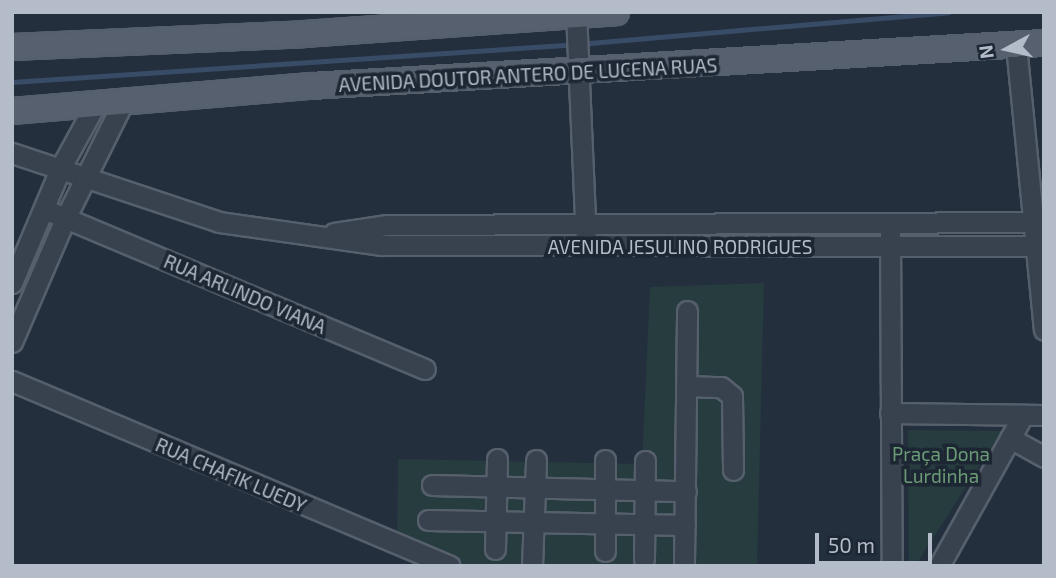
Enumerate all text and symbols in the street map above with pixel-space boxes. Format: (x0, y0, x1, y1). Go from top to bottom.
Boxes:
north arrow (972, 14, 1042, 84)
text: N (973, 44, 998, 60)
street label: AVENIDA DOUTOR ANTERO DE LUCENA RUAS (337, 54, 719, 96)
street label: AVENIDA JESULINO RODRIGUES (547, 236, 813, 258)
street label: RUA ARLINDO VIANA (160, 249, 330, 339)
street label: RUA CHAFIK LUEDY (152, 433, 310, 517)
park label: Praça Dona Lurdinha (892, 443, 990, 487)
scale bar (818, 518, 935, 562)
text: 50 m (828, 532, 875, 557)

